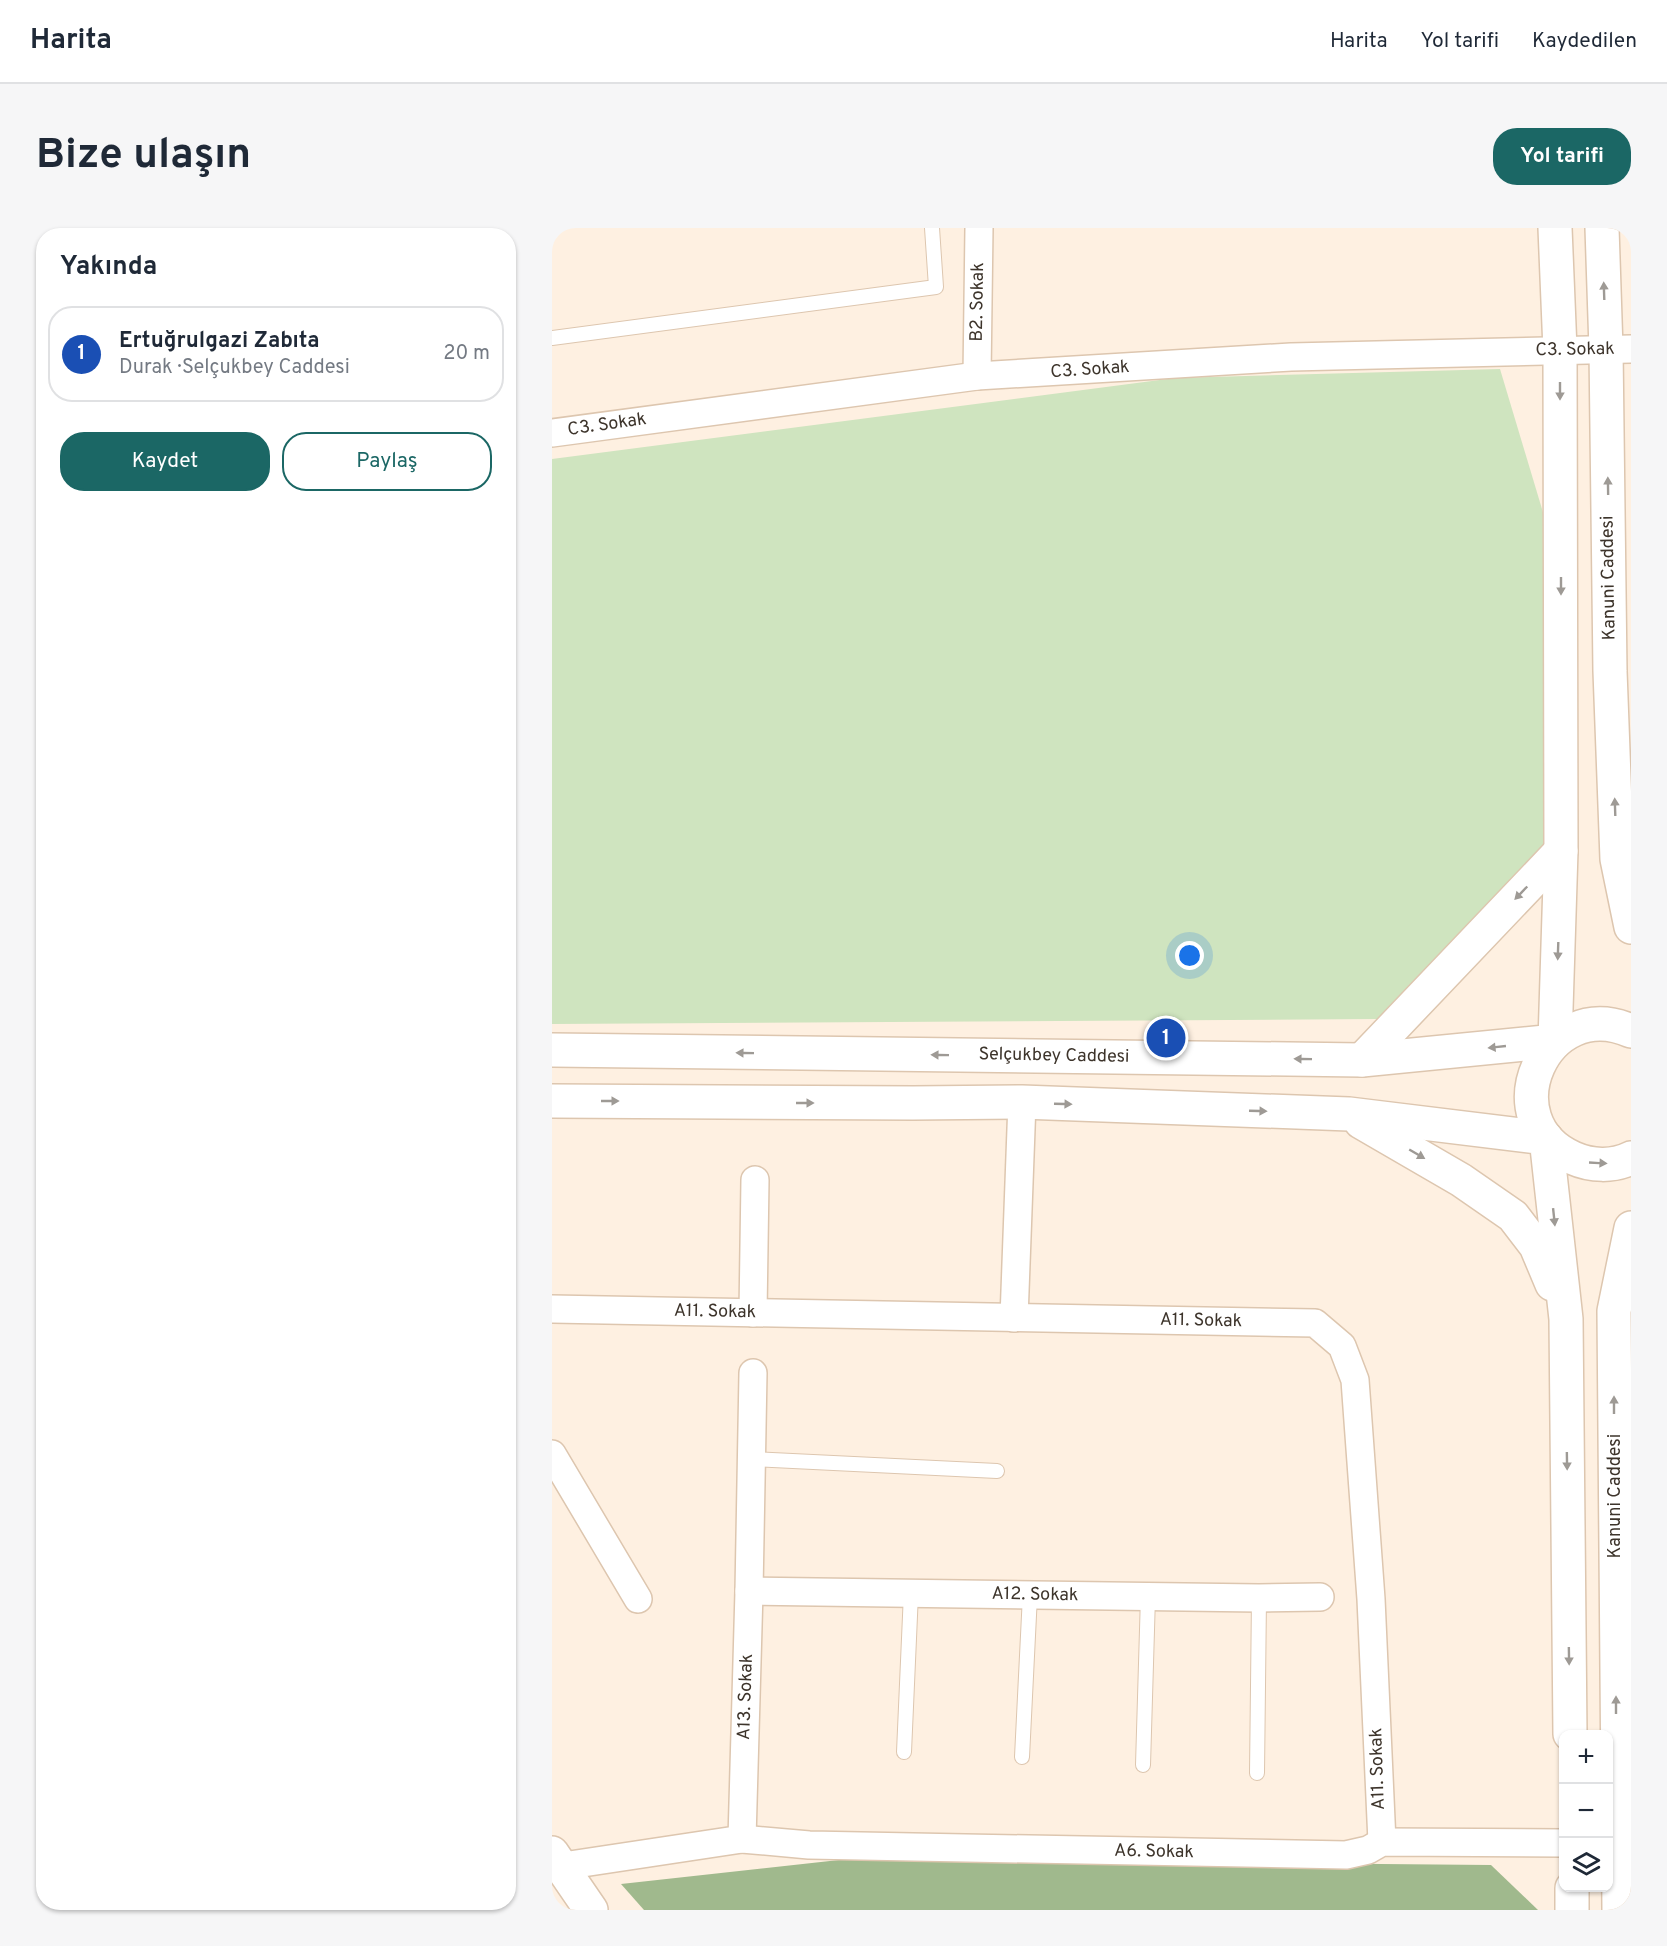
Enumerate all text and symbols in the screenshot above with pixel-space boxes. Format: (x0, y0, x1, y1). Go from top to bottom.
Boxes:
text: Harita (30, 23, 112, 59)
text: Harita (1330, 28, 1388, 55)
text: Yol tarifi (1421, 28, 1499, 55)
text: Kaydedilen (1532, 28, 1637, 55)
button: Yol tarifi (1493, 128, 1631, 185)
text: Bize ulaşın (36, 130, 251, 183)
text: Yakında (60, 251, 157, 284)
street label: B2. Sokak (966, 262, 990, 342)
one-way arrow (1600, 282, 1609, 301)
text: Ertuğrulgazi Zabıta (119, 328, 320, 355)
street label: C3. Sokak (1535, 338, 1615, 362)
text: 1 (78, 341, 86, 367)
text: 20 m (443, 341, 490, 367)
text: Durak · Selçukbey Caddesi (119, 355, 350, 381)
street label: C3. Sokak (1050, 356, 1130, 384)
one-way arrow (1555, 382, 1565, 401)
street label: C3. Sokak (566, 408, 648, 442)
button: Kaydet (60, 432, 270, 491)
button: Paylaş (282, 432, 492, 491)
one-way arrow (1603, 477, 1613, 496)
street label: Kanuni Caddesi (1596, 515, 1622, 641)
one-way arrow (1556, 577, 1566, 596)
one-way arrow (1610, 798, 1620, 817)
one-way arrow (1514, 885, 1528, 900)
your location (1175, 941, 1204, 970)
one-way arrow (1553, 941, 1563, 960)
pin: 1 (1146, 1016, 1186, 1060)
one-way arrow (1488, 1042, 1507, 1052)
street label: Selçukbey Caddesi (978, 1043, 1130, 1069)
one-way arrow (735, 1048, 754, 1058)
one-way arrow (930, 1050, 949, 1060)
one-way arrow (1293, 1054, 1312, 1064)
one-way arrow (601, 1096, 620, 1106)
one-way arrow (796, 1098, 815, 1108)
one-way arrow (1054, 1099, 1073, 1108)
one-way arrow (1249, 1106, 1268, 1116)
one-way arrow (1409, 1149, 1425, 1160)
one-way arrow (1588, 1159, 1607, 1168)
one-way arrow (1550, 1207, 1559, 1226)
street label: A11. Sokak (674, 1300, 756, 1324)
street label: A11. Sokak (1160, 1309, 1242, 1333)
one-way arrow (1609, 1395, 1619, 1414)
street label: Kanuni Caddesi (1604, 1434, 1627, 1558)
one-way arrow (1562, 1452, 1572, 1471)
street label: A12. Sokak (991, 1583, 1079, 1607)
one-way arrow (1564, 1647, 1574, 1666)
street label: A13. Sokak (733, 1653, 759, 1741)
one-way arrow (1611, 1695, 1621, 1714)
street label: A11. Sokak (1365, 1727, 1391, 1811)
map controls (1559, 1730, 1613, 1892)
button: + (1559, 1730, 1613, 1784)
button: − (1559, 1784, 1613, 1838)
button: layers (1559, 1838, 1613, 1892)
street label: A6. Sokak (1114, 1840, 1194, 1864)

